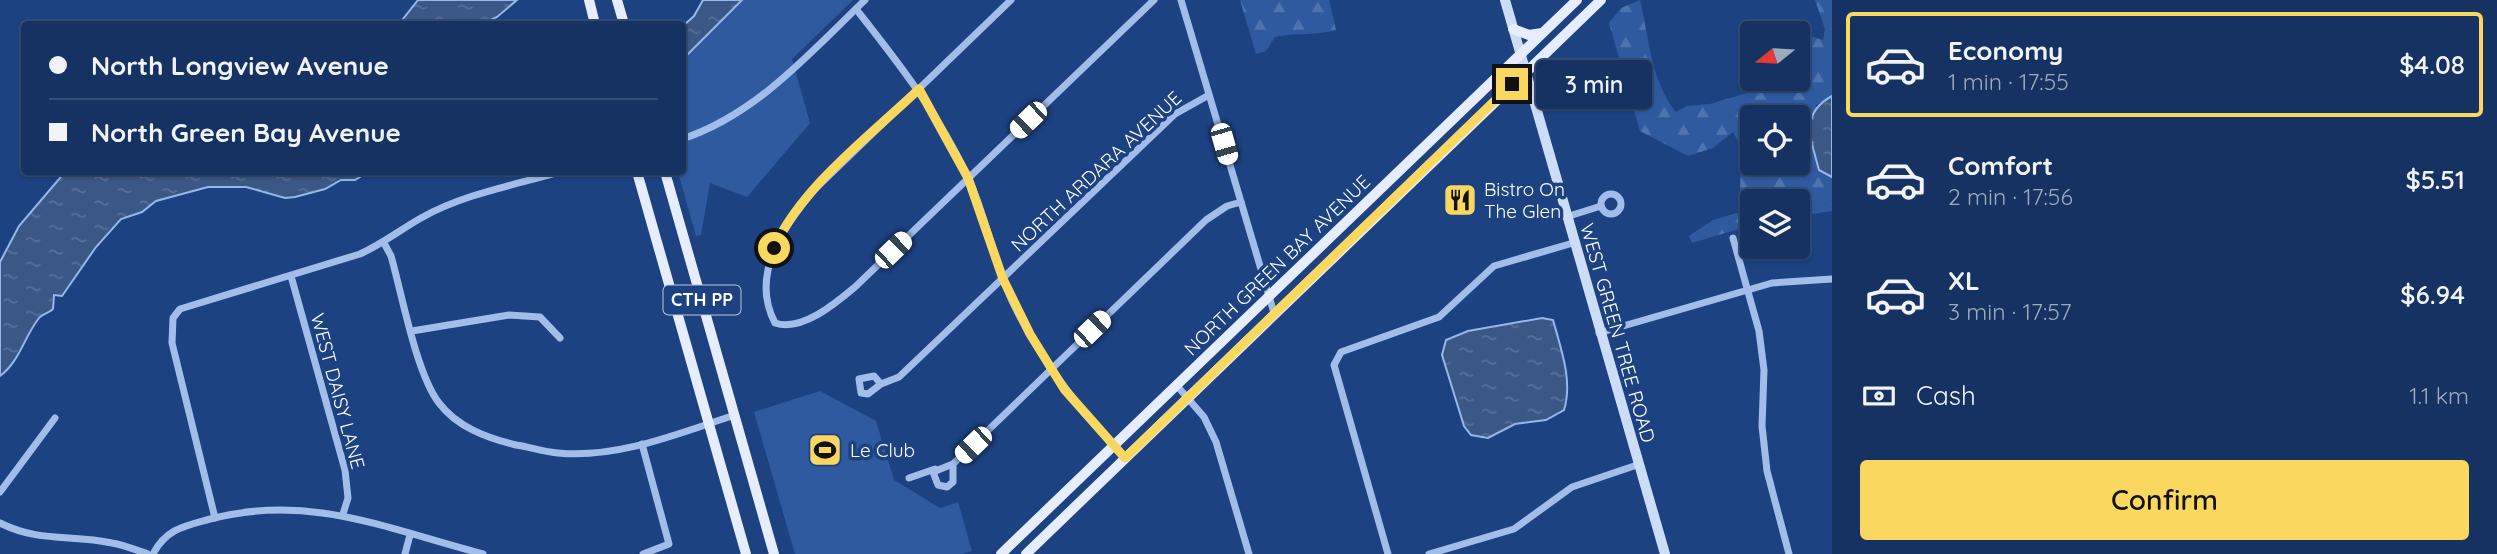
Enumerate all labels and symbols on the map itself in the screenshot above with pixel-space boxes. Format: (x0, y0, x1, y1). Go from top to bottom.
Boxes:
north arrow (1740, 21, 1810, 91)
callout: 3 min (1536, 60, 1652, 108)
route end (1496, 68, 1528, 100)
street label: NORTH ARDARA AVENUE (1006, 86, 1186, 256)
car (1006, 98, 1051, 142)
car (1209, 121, 1240, 167)
street label: NORTH GREEN BAY AVENUE (1179, 170, 1375, 360)
place label: Bistro On The Glen (1484, 177, 1565, 223)
restaurant icon: Bistro On The Glen (1441, 181, 1479, 219)
street label: WEST GREEN TREE ROAD (1575, 221, 1661, 445)
car (871, 228, 916, 272)
route start (758, 232, 790, 264)
road number: CTH PP (664, 286, 740, 314)
car (1070, 307, 1115, 351)
street label: WEST DAISY LANE (306, 310, 370, 472)
car (951, 423, 996, 467)
sports icon: Le Club (806, 431, 844, 469)
place label: Le Club (850, 438, 915, 462)

